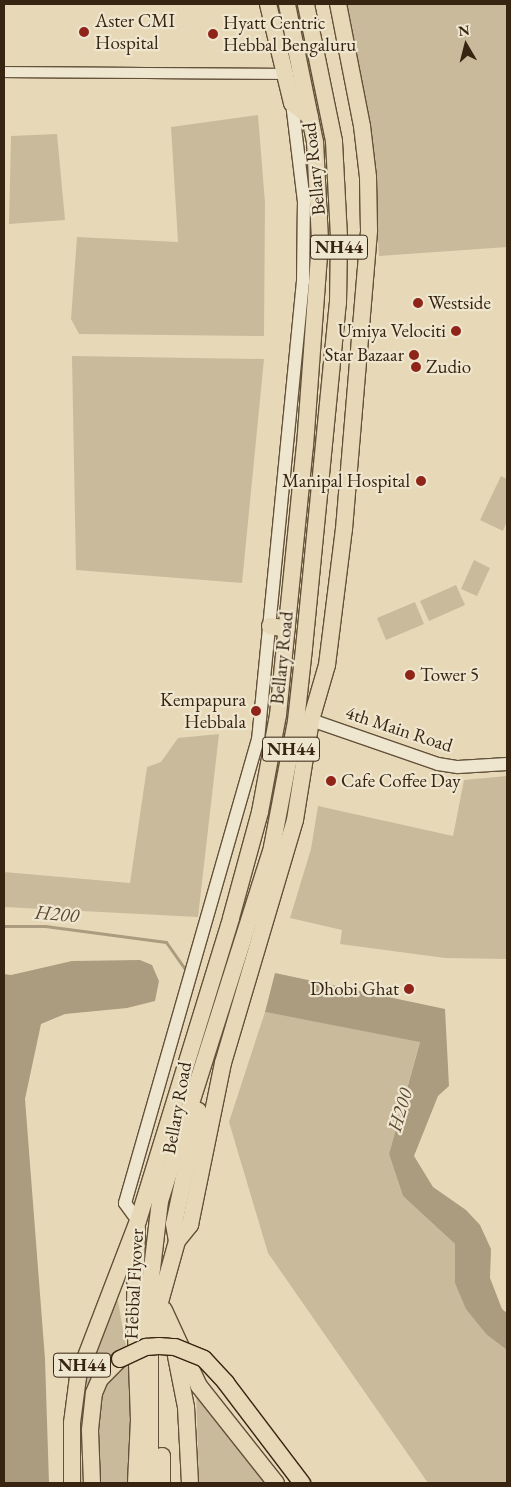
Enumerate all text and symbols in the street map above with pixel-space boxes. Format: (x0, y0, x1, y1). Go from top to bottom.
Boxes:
place label: Aster CMI Hospital (95, 10, 175, 54)
place label: Hyatt Centric Hebbal Bengaluru (223, 12, 356, 56)
north arrow (441, 20, 491, 70)
text: N (457, 20, 471, 40)
marker: Aster CMI Hospital (77, 25, 91, 39)
marker: Hyatt Centric Hebbal Bengaluru (207, 28, 219, 40)
street label: Bellary Road (298, 121, 330, 217)
road number: NH44 (309, 232, 369, 262)
place label: Westside (428, 292, 491, 314)
marker: Westside (412, 297, 424, 309)
place label: Umiya Velociti (338, 320, 446, 342)
marker: Umiya Velociti (450, 325, 462, 337)
place label: Star Bazaar (324, 344, 404, 366)
marker: Star Bazaar (408, 349, 420, 361)
place label: Zudio (426, 356, 471, 378)
marker: Zudio (410, 361, 422, 373)
place label: Manipal Hospital (282, 470, 410, 492)
marker: Manipal Hospital (414, 474, 428, 488)
street label: Bellary Road (266, 610, 298, 706)
place label: Tower 5 (420, 664, 479, 686)
marker: Tower 5 (404, 669, 416, 681)
place label: Kempapura Hebbala (160, 689, 246, 733)
street label: 4th Main Road (343, 701, 455, 757)
marker: Kempapura Hebbala (250, 705, 262, 717)
road number: NH44 (261, 734, 321, 764)
place label: Cafe Coffee Day (341, 770, 461, 792)
marker: Cafe Coffee Day (325, 775, 337, 787)
water label: H200 (34, 900, 80, 928)
place label: Dhobi Ghat (310, 978, 399, 1000)
marker: Dhobi Ghat (403, 983, 415, 995)
street label: Bellary Road (158, 1060, 196, 1156)
water label: H200 (382, 1086, 418, 1134)
street label: Hebbal Flyover (120, 1228, 148, 1340)
road number: NH44 (52, 1350, 112, 1380)

